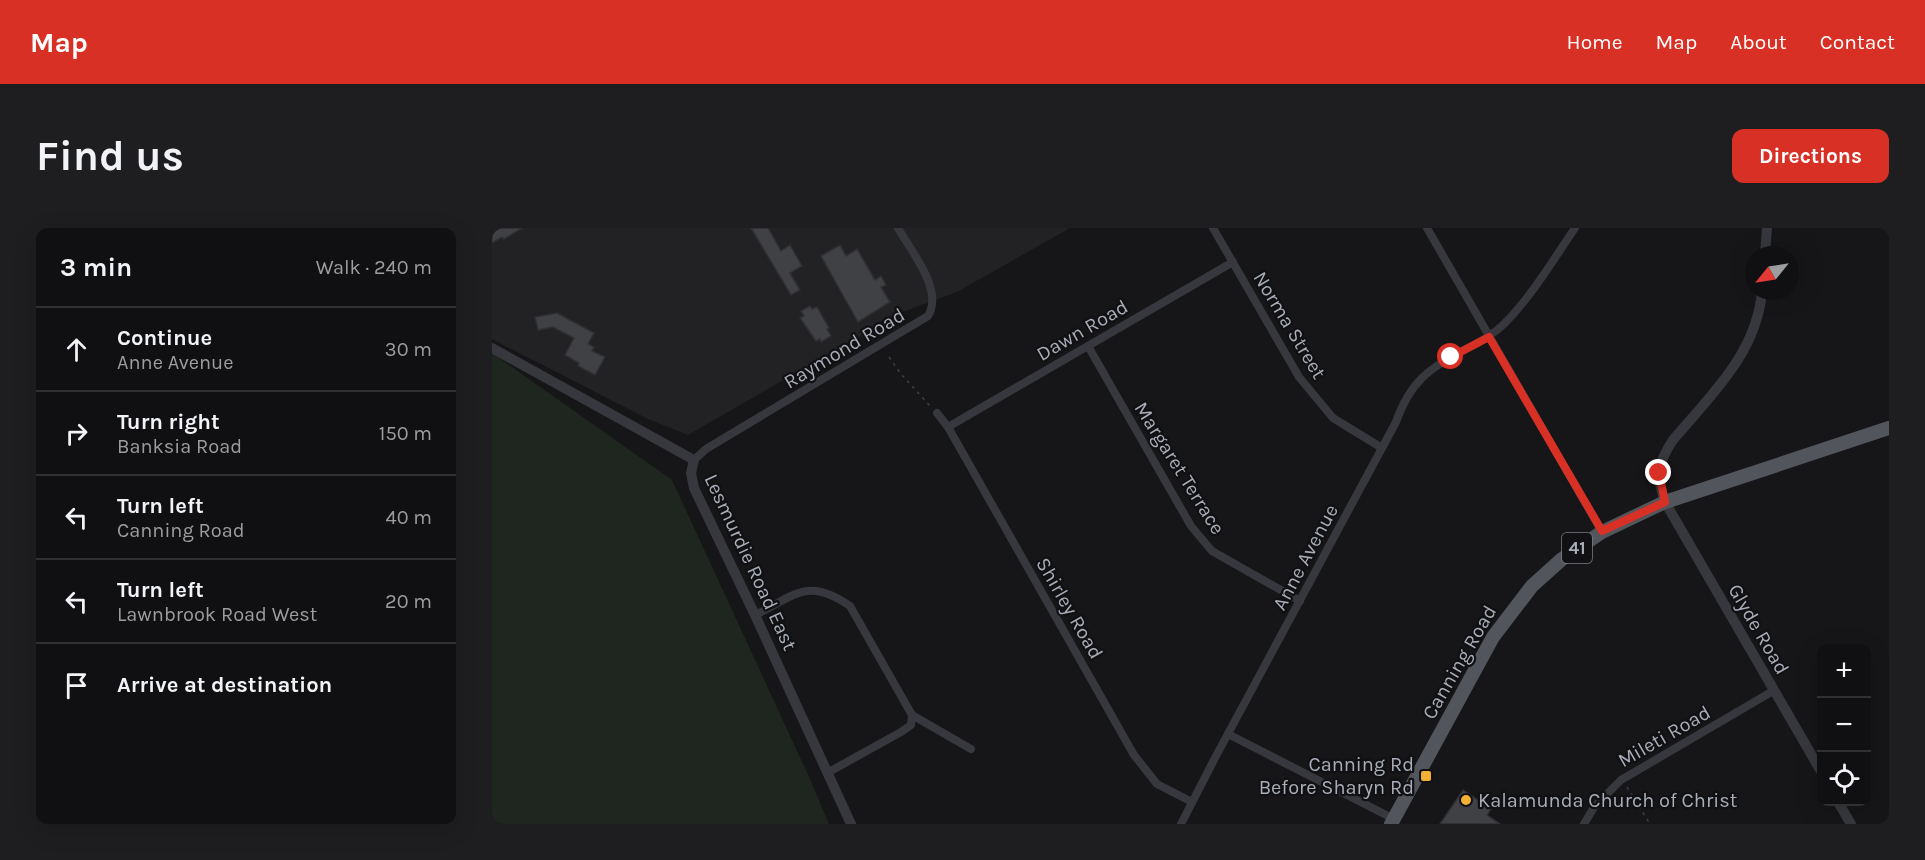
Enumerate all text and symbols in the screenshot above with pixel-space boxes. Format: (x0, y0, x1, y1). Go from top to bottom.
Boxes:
text: Map (30, 26, 88, 59)
text: Home (1567, 30, 1623, 54)
text: Map (1656, 30, 1697, 54)
text: About (1730, 30, 1787, 54)
text: Contact (1820, 30, 1895, 54)
button: Directions (1732, 129, 1889, 183)
text: Find us (36, 131, 184, 181)
north arrow (1745, 246, 1799, 300)
text: 3 min (60, 252, 132, 283)
text: Walk · 240 m (316, 256, 432, 279)
street label: Norma Street (1248, 267, 1331, 384)
street label: Dawn Road (1033, 295, 1132, 366)
street label: Raymond Road (780, 303, 909, 394)
text: Continue (117, 325, 212, 351)
icon: ahead (60, 333, 93, 366)
text: 30 m (385, 338, 432, 361)
route start (1437, 343, 1463, 369)
text: Anne Avenue (117, 351, 233, 374)
street label: Margaret Terrace (1130, 398, 1230, 539)
text: Turn right (117, 409, 220, 435)
icon: right (60, 417, 93, 450)
text: 150 m (379, 422, 432, 445)
text: Banksia Road (117, 435, 242, 458)
route end (1645, 459, 1671, 485)
street label: Lesmurdie Road East (700, 470, 802, 655)
text: Turn left (117, 493, 204, 519)
street label: Anne Avenue (1268, 500, 1343, 614)
icon: left (60, 501, 93, 534)
text: 40 m (386, 506, 432, 529)
text: Canning Road (117, 519, 245, 542)
road number: 41 (1562, 533, 1592, 563)
street label: Shirley Road (1031, 553, 1108, 663)
text: Turn left (117, 577, 204, 603)
street label: Glyde Road (1723, 580, 1794, 679)
icon: left (60, 585, 93, 618)
text: 20 m (385, 590, 432, 613)
street label: Canning Road (1418, 601, 1501, 723)
text: Lawnbrook Road West (117, 603, 317, 626)
map controls (1817, 644, 1871, 806)
button: + (1817, 644, 1871, 698)
icon: arrive (60, 669, 93, 702)
text: Arrive at destination (117, 672, 332, 698)
button: − (1817, 698, 1871, 752)
street label: Mileti Road (1614, 701, 1715, 772)
button: locate (1817, 752, 1871, 806)
place label: Canning Rd Before Sharyn Rd (1259, 753, 1414, 799)
marker: Canning Rd Before Sharyn Rd (1419, 769, 1433, 783)
place label: Kalamunda Church of Christ (1478, 789, 1738, 812)
marker: Kalamunda Church of Christ (1459, 793, 1473, 807)

